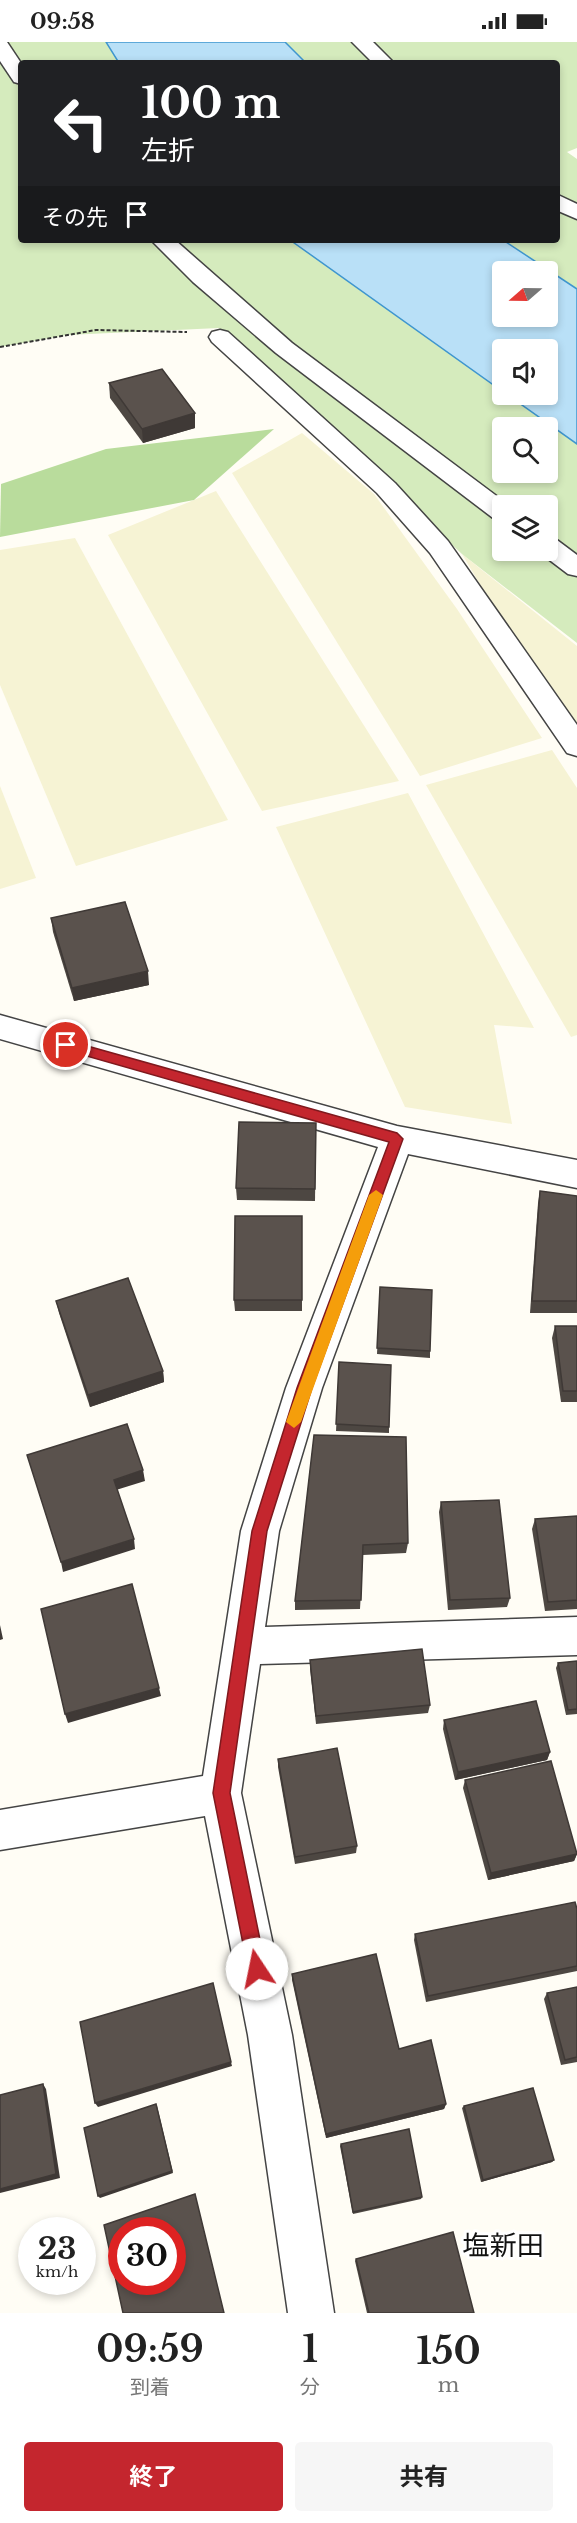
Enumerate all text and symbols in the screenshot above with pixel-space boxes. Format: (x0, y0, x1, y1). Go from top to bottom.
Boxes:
text: 09:58 (30, 8, 95, 35)
text: 100 m (141, 77, 280, 129)
icon: left (42, 84, 120, 162)
text: 左折 (141, 134, 195, 167)
icon: arrive (120, 198, 153, 231)
text: その先 (42, 204, 108, 231)
north arrow (492, 261, 558, 327)
map controls (492, 261, 558, 561)
button: sound (492, 339, 558, 405)
button: search (492, 417, 558, 483)
button: layers (492, 495, 558, 561)
pin (40, 1019, 91, 1070)
icon: arrive (49, 1028, 82, 1061)
position arrow (225, 1937, 289, 2001)
speed limit sign: 30 (108, 2217, 186, 2295)
district label: 塩新田 (463, 2229, 544, 2262)
text: 23 (38, 2230, 76, 2267)
text: km/h (36, 2262, 78, 2281)
text: 09:59 (96, 2327, 204, 2372)
text: 1 (302, 2327, 318, 2372)
text: 150 (416, 2329, 481, 2374)
text: m (438, 2373, 459, 2397)
text: 到着 (130, 2375, 170, 2399)
text: 分 (300, 2375, 320, 2399)
button: 終了 (24, 2442, 283, 2511)
button: 共有 (295, 2442, 553, 2511)

